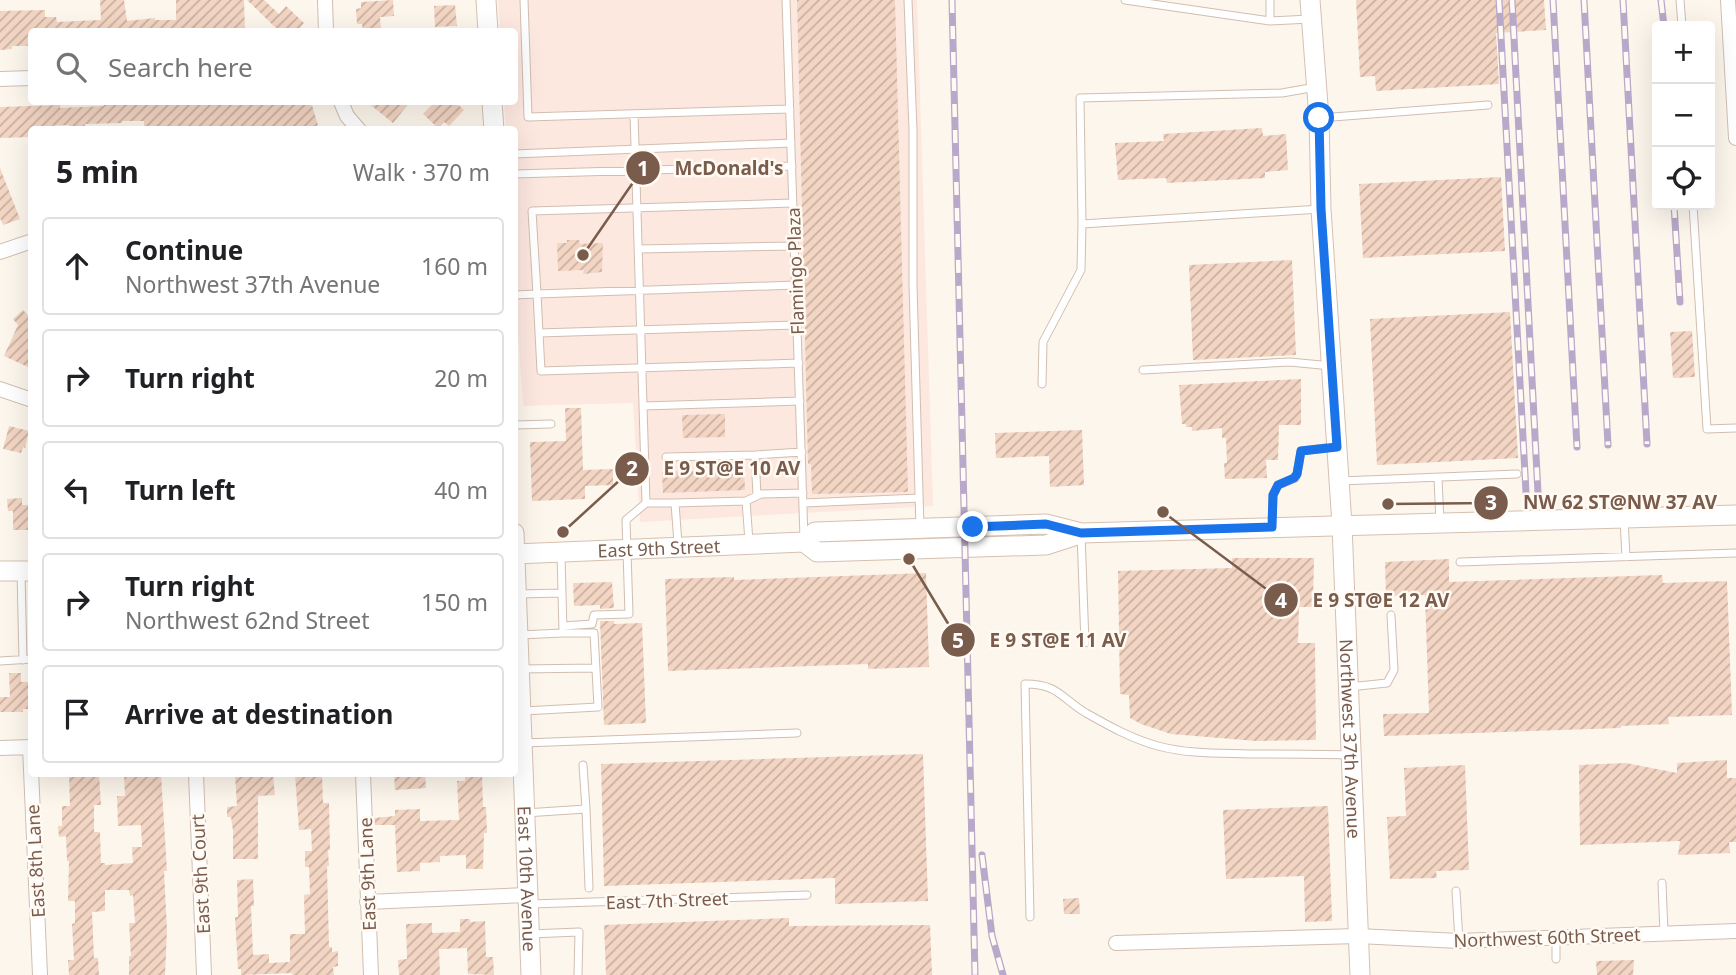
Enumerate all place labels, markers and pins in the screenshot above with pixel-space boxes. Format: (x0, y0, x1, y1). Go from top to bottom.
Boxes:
callout: McDonald's (626, 148, 798, 188)
callout: E 9 ST@E 10 AV (614, 449, 814, 489)
callout: NW 62 ST@NW 37 AV (1474, 483, 1731, 523)
callout: E 9 ST@E 12 AV (1264, 580, 1464, 620)
callout: E 9 ST@E 11 AV (940, 620, 1140, 660)

